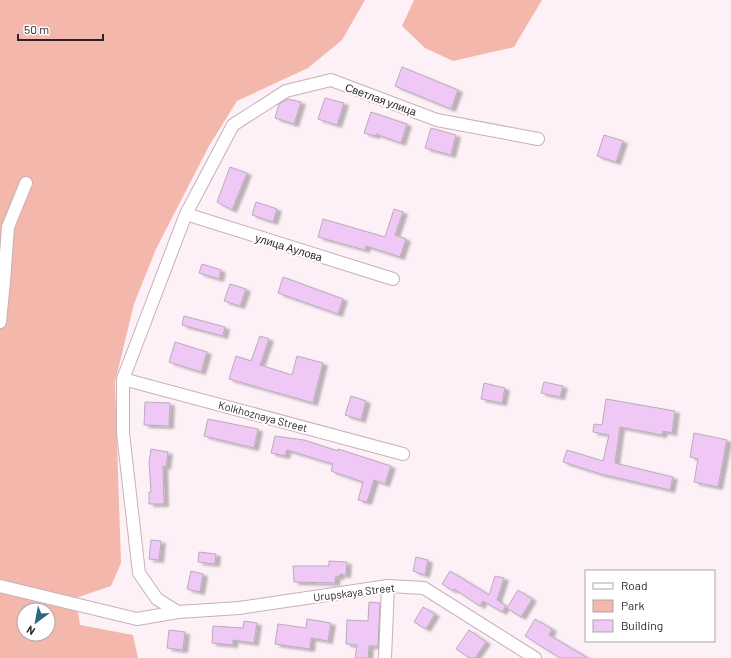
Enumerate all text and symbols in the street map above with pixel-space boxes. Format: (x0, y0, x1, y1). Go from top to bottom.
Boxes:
scale bar (18, 16, 103, 42)
text: 50 m (24, 22, 49, 36)
street label: Светлая улица (343, 80, 419, 118)
street label: улица Аулова (254, 231, 325, 264)
street label: Kolkhoznaya Street (217, 398, 309, 434)
legend (585, 570, 715, 642)
text: Road (621, 578, 648, 592)
street label: Urupskaya Street (312, 581, 396, 603)
text: Park (621, 598, 645, 612)
north arrow (16, 602, 56, 642)
text: Building (621, 618, 663, 632)
text: N (24, 623, 37, 638)

